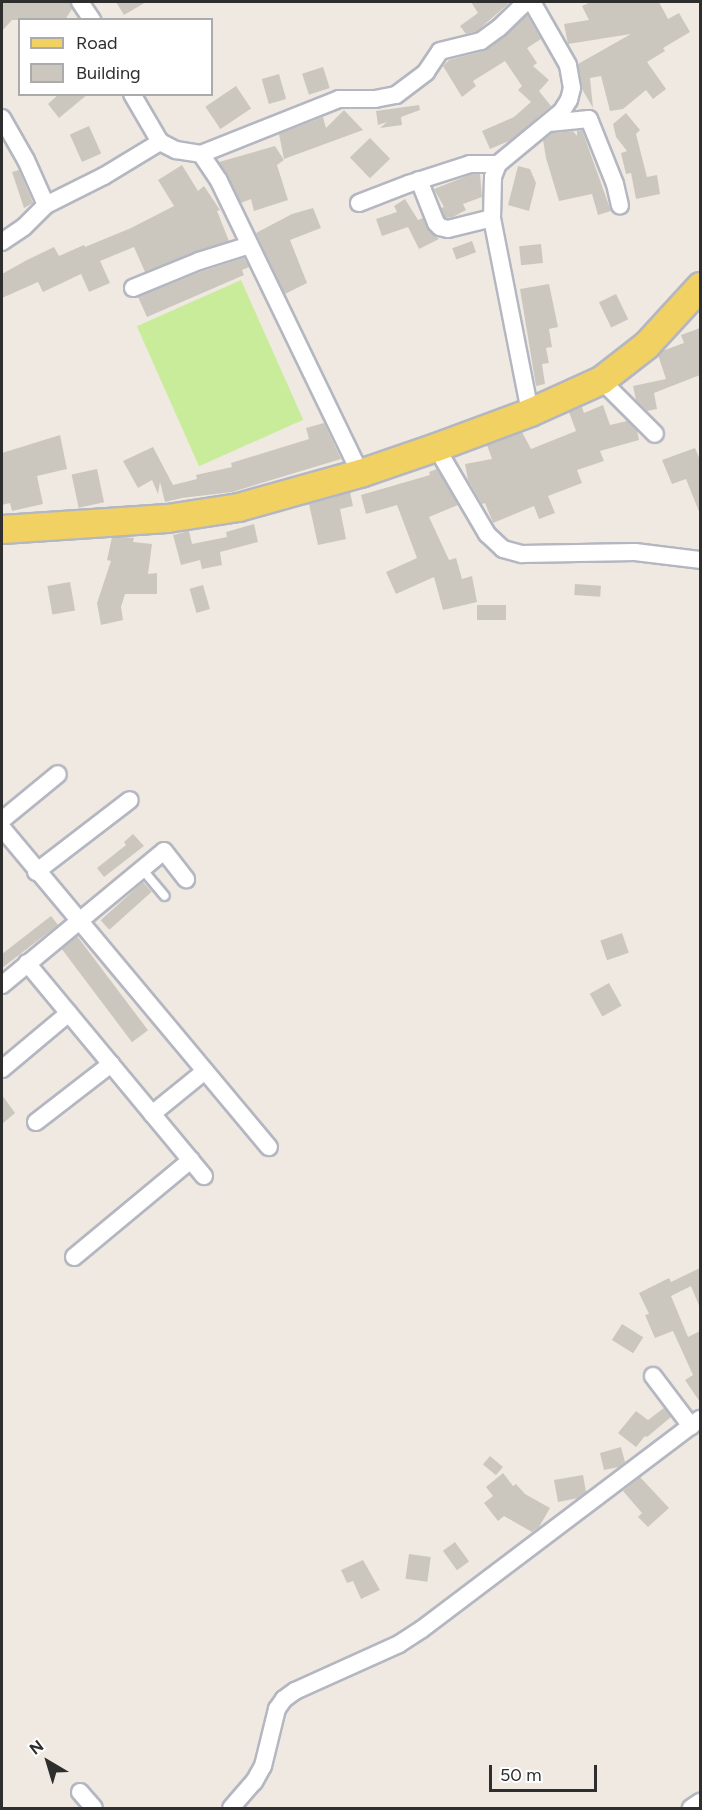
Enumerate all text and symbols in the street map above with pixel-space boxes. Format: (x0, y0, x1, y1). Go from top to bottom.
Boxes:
legend (18, 18, 213, 96)
text: Road (76, 32, 117, 54)
text: Building (76, 62, 141, 84)
north arrow (18, 1732, 78, 1792)
text: N (26, 1736, 47, 1759)
scale bar (492, 1753, 600, 1791)
text: 50 m (500, 1764, 542, 1786)

